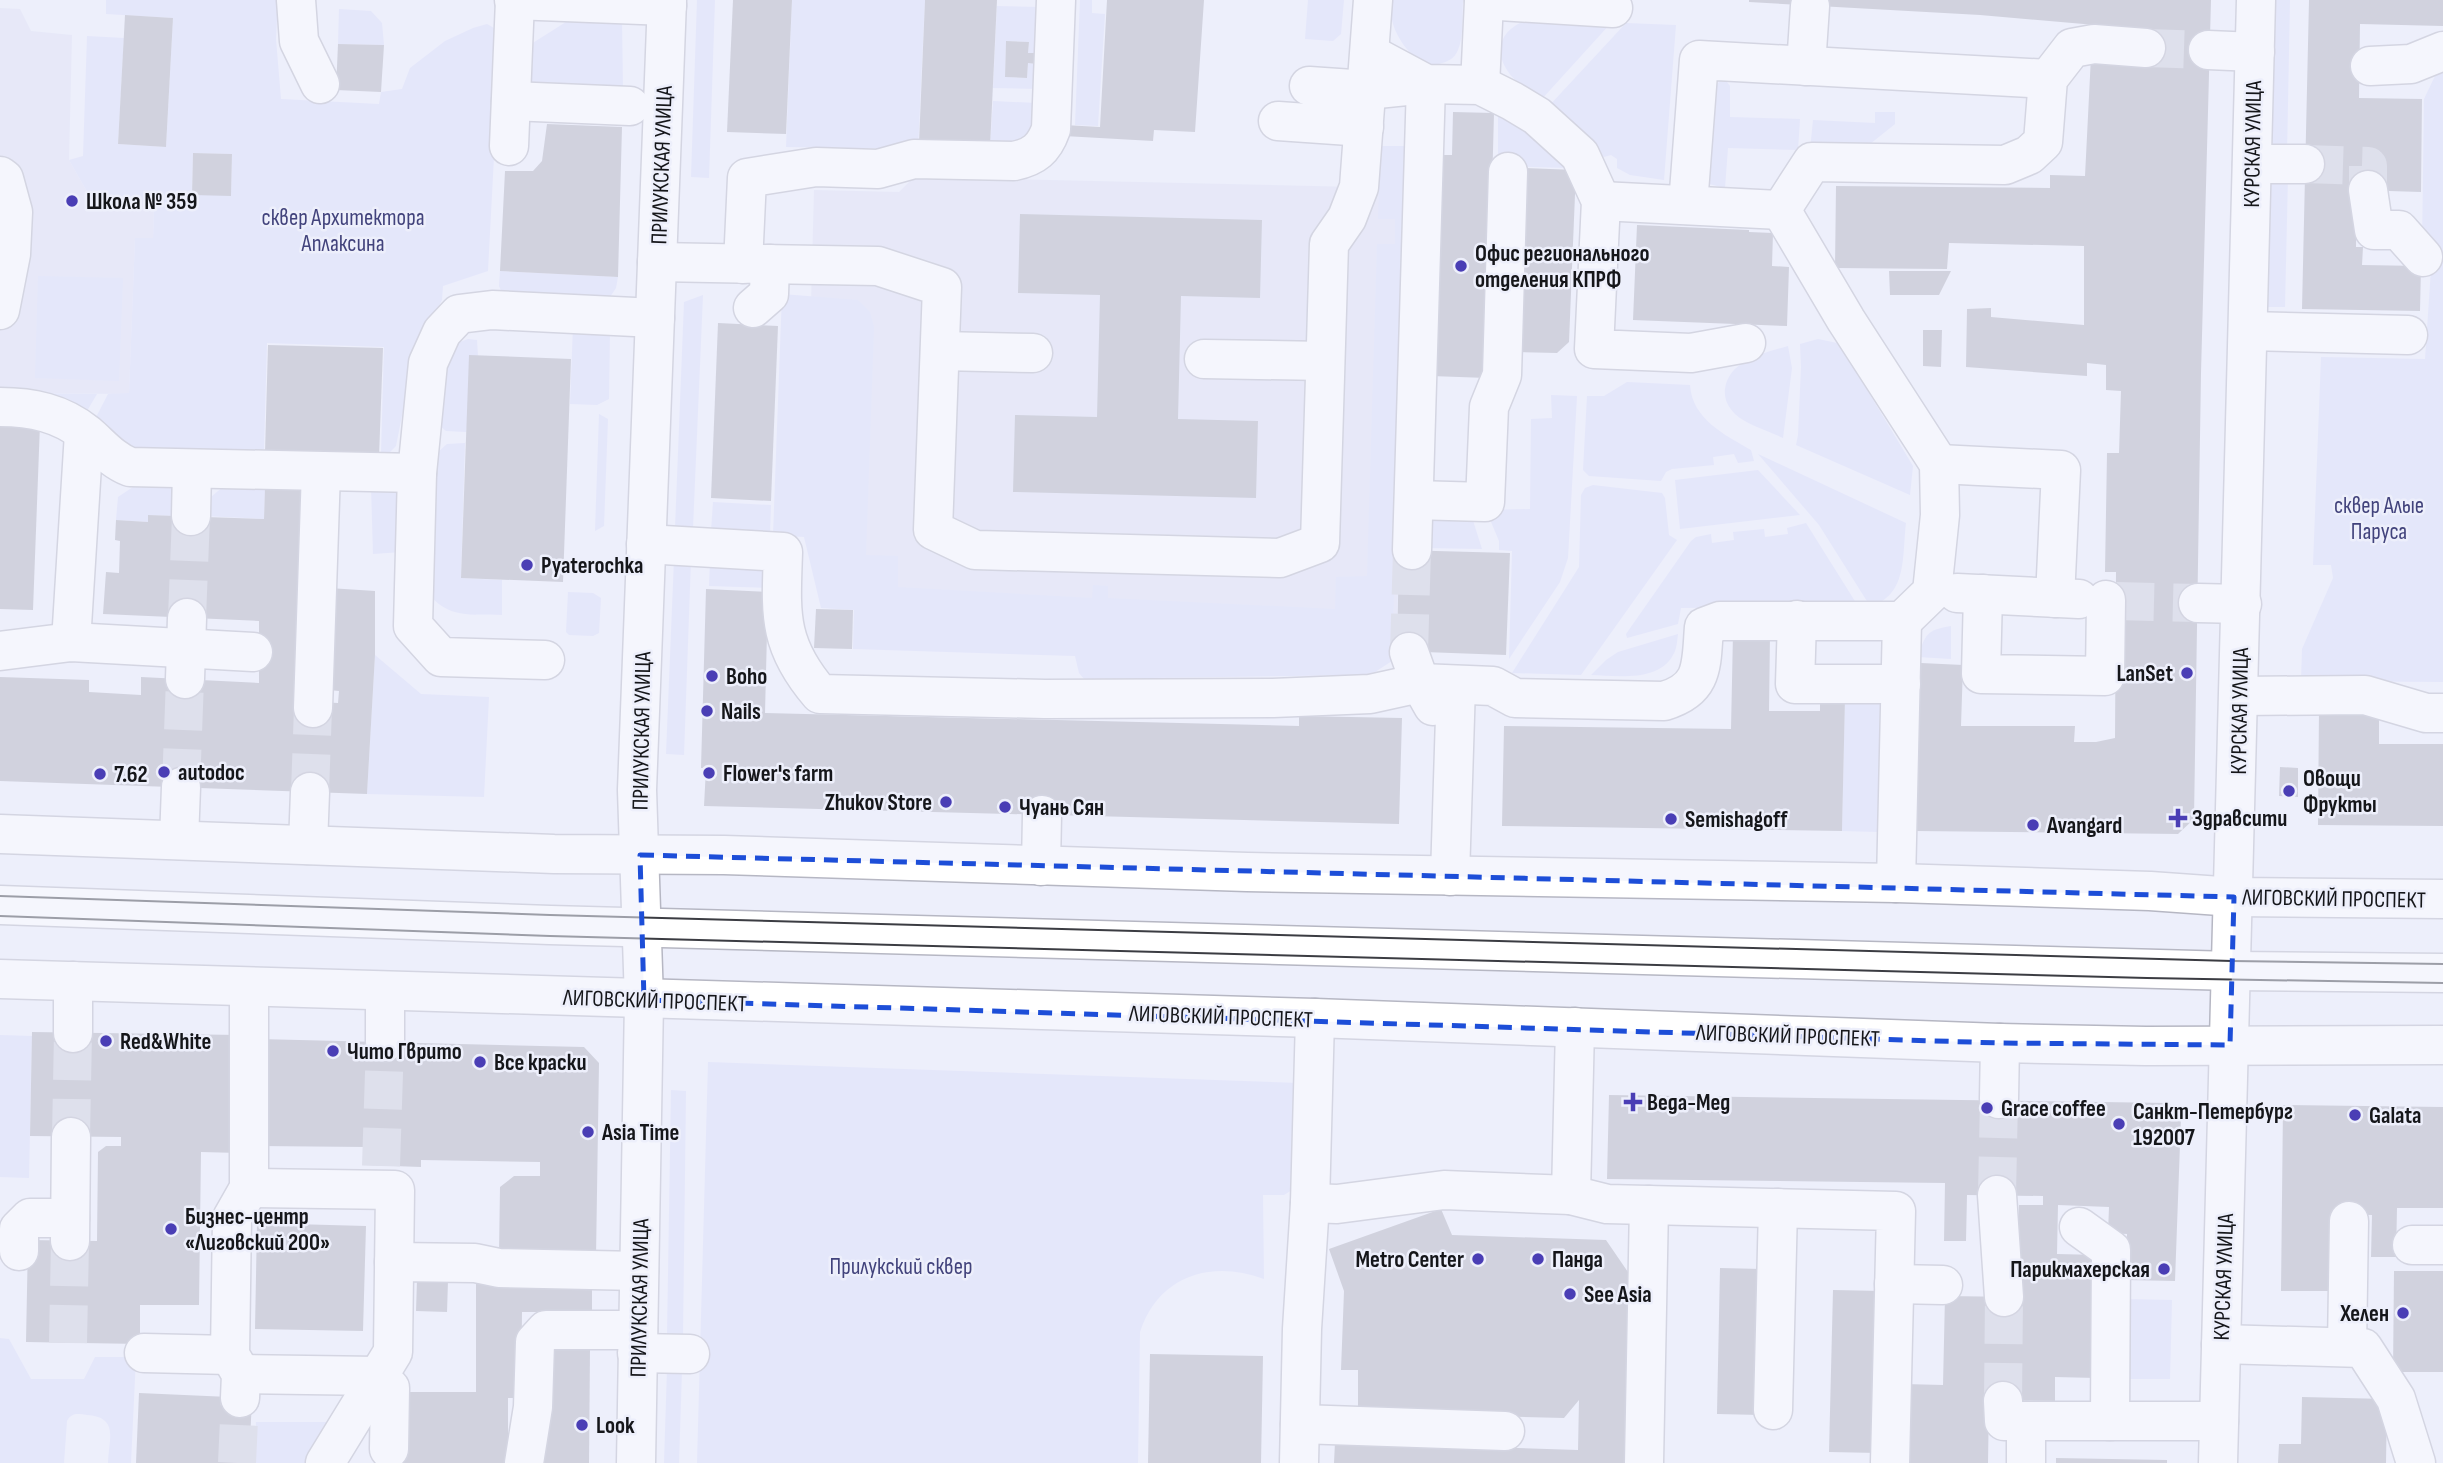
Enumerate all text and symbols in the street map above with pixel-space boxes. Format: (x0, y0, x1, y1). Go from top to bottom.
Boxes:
street label: КУРСКАЯ УЛИЦА (2238, 80, 2268, 208)
street label: ПРИЛУКСКАЯ УЛИЦА (645, 85, 679, 245)
place label: Школа № 359 (86, 188, 197, 216)
marker: Школа № 359 (64, 193, 80, 209)
park label: сквер Архитектора Аплаксина (261, 204, 425, 258)
place label: Офис регионального отделения КПРФ (1475, 240, 1650, 294)
marker: Офис регионального отделения КПРФ (1453, 258, 1469, 274)
park label: сквер Алые Паруса (2334, 492, 2424, 546)
place label: Pyaterochka (541, 552, 644, 580)
marker: Pyaterochka (519, 557, 535, 573)
street label: КУРСКАЯ УЛИЦА (2225, 647, 2255, 775)
street label: ПРИЛУКСКАЯ УЛИЦА (627, 651, 657, 811)
place label: LanSet (2116, 660, 2173, 688)
place label: Boho (726, 663, 767, 691)
marker: LanSet (2179, 665, 2195, 681)
marker: Boho (704, 668, 720, 684)
place label: Nails (721, 698, 761, 726)
marker: Nails (699, 703, 715, 719)
place label: autodoc (178, 759, 245, 787)
place label: Flower's farm (723, 760, 833, 788)
place label: 7.62 (114, 761, 148, 789)
marker: autodoc (156, 764, 172, 780)
marker: Flower's farm (701, 765, 717, 781)
place label: Овощи Фрукты (2303, 765, 2377, 819)
marker: 7.62 (92, 766, 108, 782)
marker: Овощи Фрукты (2281, 783, 2297, 799)
place label: Zhukov Store (825, 789, 932, 817)
marker: Zhukov Store (938, 794, 954, 810)
place label: Чуань Сян (1019, 794, 1104, 822)
marker: Чуань Сян (997, 799, 1013, 815)
place label: Здравсити (2192, 805, 2287, 833)
place label: Semishagoff (1685, 806, 1788, 834)
marker: Здравсити (2170, 810, 2186, 826)
marker: Semishagoff (1663, 811, 1679, 827)
place label: Avangard (2046, 812, 2122, 840)
marker: Avangard (2025, 817, 2041, 833)
street label: ЛИГОВСКИЙ ПРОСПЕКТ (2241, 883, 2426, 915)
street label: ЛИГОВСКИЙ ПРОСПЕКТ (562, 984, 747, 1018)
street label: ЛИГОВСКИЙ ПРОСПЕКТ (1128, 1000, 1313, 1034)
street label: ЛИГОВСКИЙ ПРОСПЕКТ (1695, 1019, 1880, 1053)
place label: Red&White (120, 1028, 211, 1056)
marker: Red&White (98, 1033, 114, 1049)
place label: Чито Гврито (347, 1038, 462, 1066)
marker: Чито Гврито (325, 1043, 341, 1059)
place label: Все краски (494, 1049, 586, 1077)
marker: Все краски (472, 1054, 488, 1070)
place label: Веда-Мед (1647, 1089, 1730, 1117)
marker: Веда-Мед (1625, 1094, 1641, 1110)
place label: Grace coffee (2001, 1095, 2106, 1123)
place label: Санкт-Петербург 192007 (2133, 1098, 2293, 1152)
marker: Grace coffee (1979, 1100, 1995, 1116)
place label: Galata (2369, 1102, 2421, 1130)
marker: Galata (2347, 1107, 2363, 1123)
marker: Санкт-Петербург 192007 (2111, 1116, 2127, 1132)
place label: Asia Time (601, 1119, 679, 1147)
marker: Asia Time (580, 1124, 596, 1140)
place label: Бизнес-центр «Лиговский 200» (185, 1203, 330, 1257)
street label: КУРСКАЯ УЛИЦА (2208, 1213, 2240, 1341)
street label: ПРИЛУКСКАЯ УЛИЦА (625, 1218, 655, 1378)
marker: Бизнес-центр «Лиговский 200» (163, 1221, 179, 1237)
place label: Metro Center (1355, 1246, 1464, 1274)
place label: Панда (1552, 1246, 1603, 1274)
marker: Metro Center (1470, 1251, 1486, 1267)
marker: Панда (1530, 1251, 1546, 1267)
park label: Прилукский сквер (830, 1253, 972, 1281)
place label: Парикмахерская (2010, 1256, 2150, 1284)
marker: Парикмахерская (2156, 1261, 2172, 1277)
place label: See Asia (1584, 1281, 1652, 1309)
marker: See Asia (1562, 1286, 1578, 1302)
place label: Хелен (2339, 1300, 2389, 1328)
marker: Хелен (2395, 1305, 2411, 1321)
place label: Look (596, 1412, 635, 1440)
marker: Look (574, 1417, 590, 1433)

